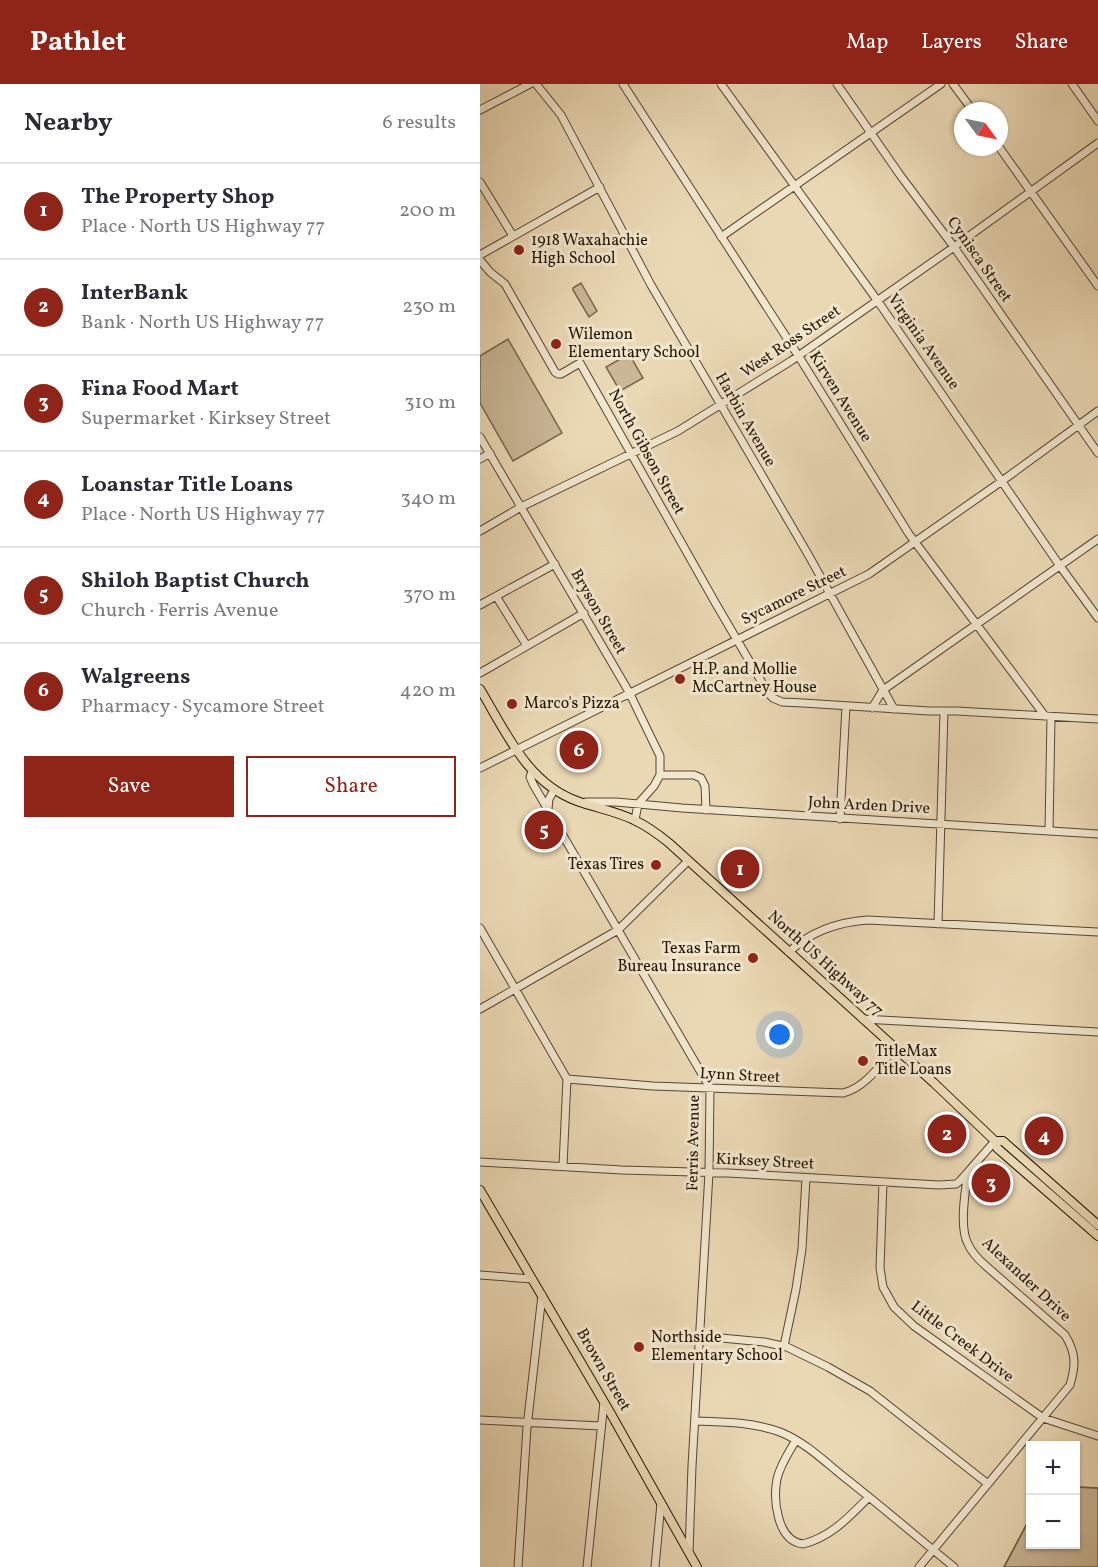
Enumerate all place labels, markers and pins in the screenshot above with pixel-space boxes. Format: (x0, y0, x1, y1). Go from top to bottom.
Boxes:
place label: 1918 Waxahachie High School (531, 230, 648, 270)
marker: 1918 Waxahachie High School (512, 243, 526, 257)
place label: Wilemon Elementary School (568, 324, 700, 364)
marker: Wilemon Elementary School (549, 337, 563, 351)
place label: H.P. and Mollie McCartney House (692, 659, 817, 699)
marker: H.P. and Mollie McCartney House (673, 672, 687, 686)
place label: Marco's Pizza (524, 693, 620, 715)
marker: Marco's Pizza (505, 697, 519, 711)
pin: 6 (560, 728, 598, 772)
pin: 5 (524, 808, 564, 852)
pin: 1 (720, 846, 760, 892)
place label: Texas Tires (568, 854, 644, 876)
marker: Texas Tires (649, 858, 663, 872)
place label: Texas Farm Bureau Insurance (617, 938, 741, 978)
marker: Texas Farm Bureau Insurance (746, 951, 760, 965)
place label: TitleMax Title Loans (875, 1041, 952, 1081)
marker: TitleMax Title Loans (856, 1054, 870, 1068)
pin: 2 (928, 1112, 966, 1156)
pin: 4 (1024, 1114, 1064, 1158)
pin: 3 (972, 1160, 1010, 1206)
place label: Northside Elementary School (651, 1327, 783, 1367)
marker: Northside Elementary School (632, 1340, 646, 1354)

